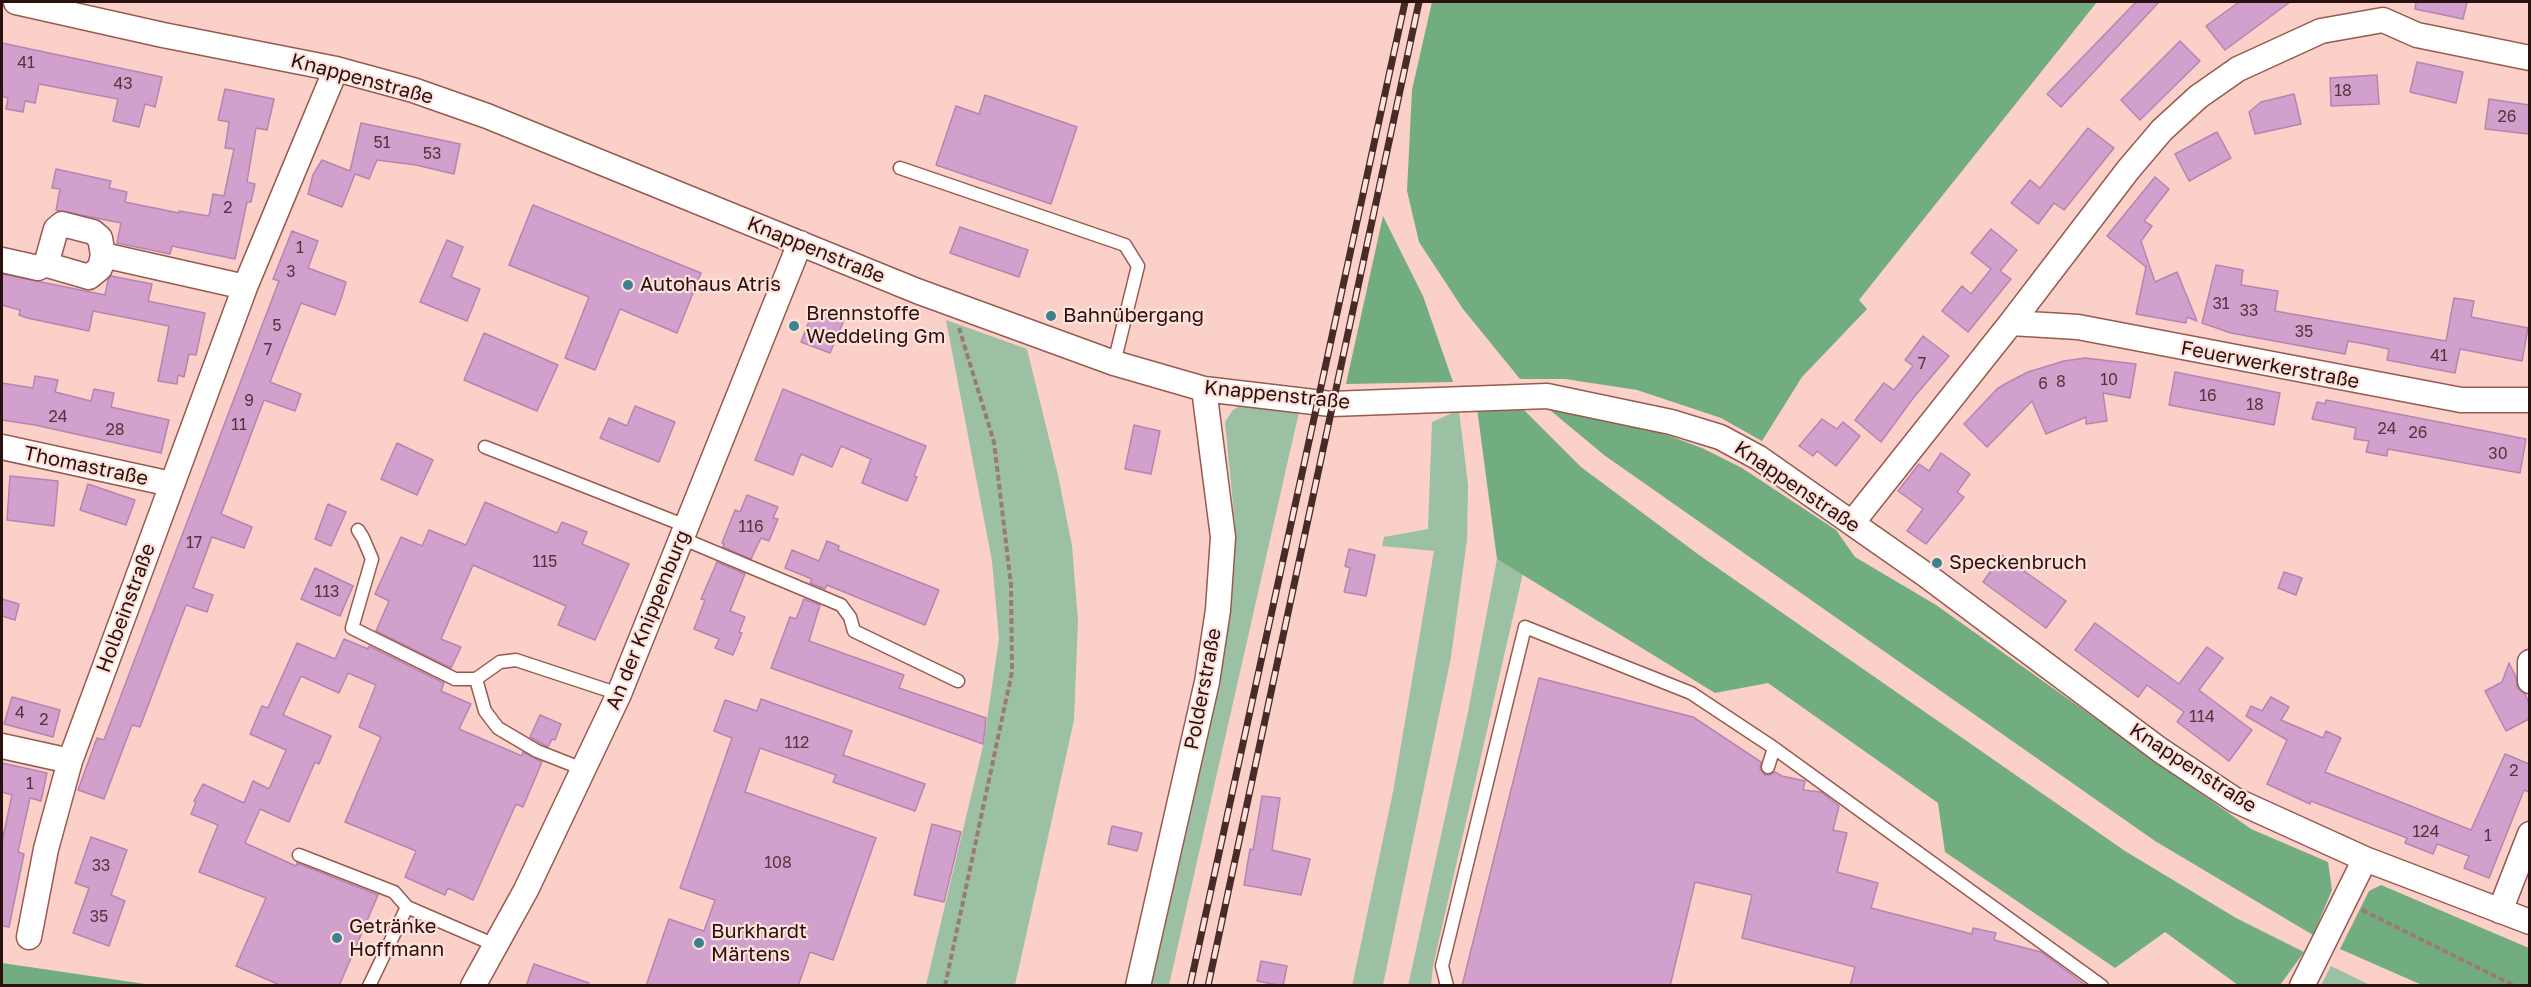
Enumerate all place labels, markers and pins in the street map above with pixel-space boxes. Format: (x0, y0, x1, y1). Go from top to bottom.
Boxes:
place label: Autohaus Atris (640, 273, 781, 297)
marker: Autohaus Atris (621, 278, 635, 292)
place label: Brennstoffe Weddeling Gm (806, 302, 945, 349)
place label: Bahnübergang (1063, 304, 1204, 328)
marker: Bahnübergang (1044, 309, 1058, 323)
marker: Brennstoffe Weddeling Gm (787, 319, 801, 333)
place label: Speckenbruch (1949, 551, 2087, 575)
marker: Speckenbruch (1930, 556, 1944, 570)
place label: Getränke Hoffmann (349, 915, 444, 962)
place label: Burkhardt Märtens (711, 920, 807, 967)
marker: Getränke Hoffmann (330, 931, 344, 945)
marker: Burkhardt Märtens (692, 936, 706, 950)

